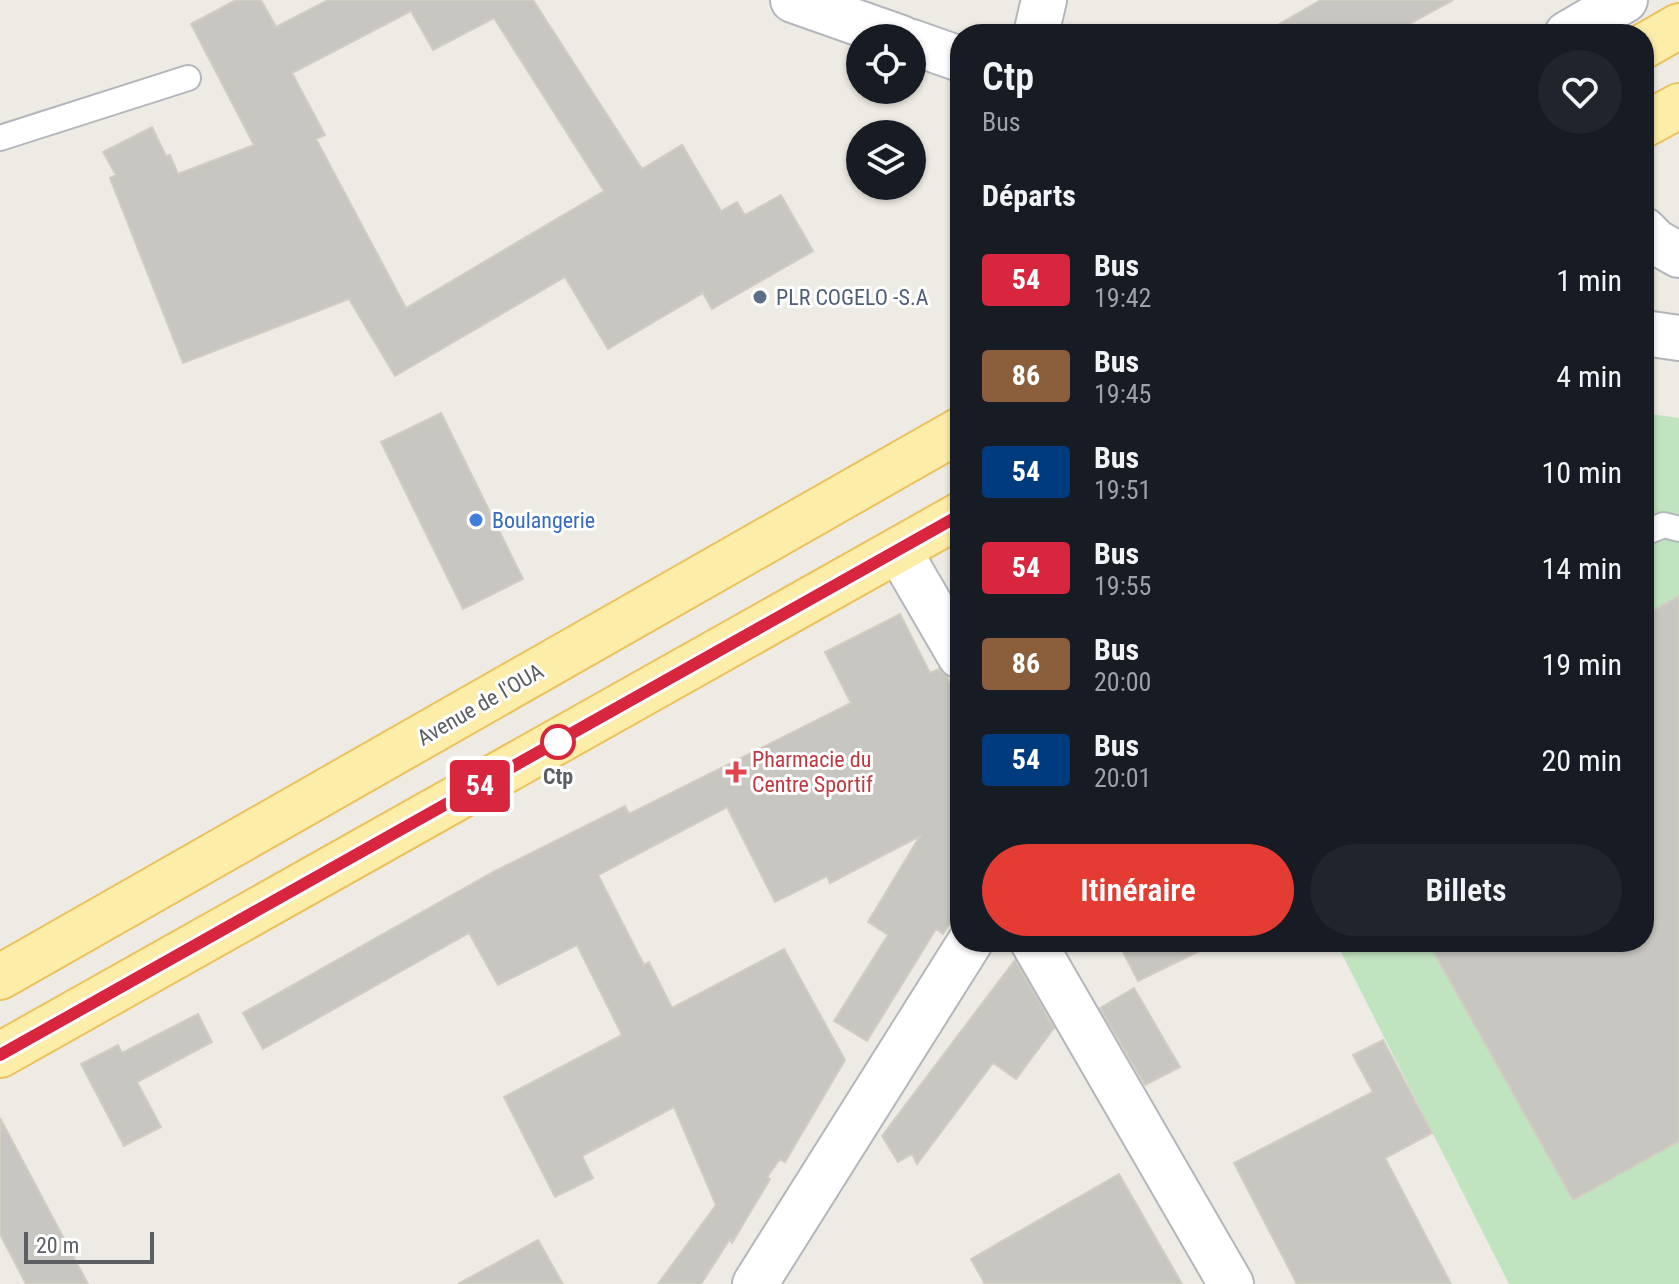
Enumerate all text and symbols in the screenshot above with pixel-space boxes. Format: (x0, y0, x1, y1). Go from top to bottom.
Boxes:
map controls (846, 24, 926, 200)
button: locate (846, 24, 926, 104)
button: heart (1538, 50, 1622, 134)
text: Ctp (982, 55, 1034, 99)
text: Bus (982, 107, 1021, 137)
button: layers (846, 120, 926, 200)
text: Départs (982, 178, 1076, 213)
text: Bus (1094, 248, 1139, 283)
text: 54 (1012, 263, 1040, 296)
text: 1 min (1556, 263, 1622, 298)
text: 19:42 (1094, 283, 1151, 313)
place label: PLR COGELO -S.A (776, 285, 929, 310)
marker: PLR COGELO -S.A (751, 288, 769, 306)
text: Bus (1094, 344, 1139, 379)
text: 86 (1012, 359, 1040, 392)
text: 4 min (1556, 359, 1622, 394)
text: 19:45 (1094, 379, 1151, 409)
text: Bus (1094, 440, 1139, 475)
text: 54 (1012, 455, 1040, 488)
text: 10 min (1541, 455, 1622, 490)
text: 19:51 (1094, 475, 1151, 505)
place label: Boulangerie (492, 508, 595, 533)
marker: Boulangerie (467, 511, 485, 529)
text: Bus (1094, 536, 1139, 571)
text: 54 (1012, 551, 1040, 584)
text: 14 min (1541, 551, 1622, 586)
text: 19:55 (1094, 571, 1151, 601)
text: Bus (1094, 632, 1139, 667)
text: 86 (1012, 647, 1040, 680)
text: 19 min (1541, 647, 1622, 682)
street label: Avenue de l'OUA (413, 658, 548, 751)
text: 20:00 (1094, 667, 1151, 697)
marker: Ctp (541, 725, 575, 759)
text: Bus (1094, 728, 1139, 763)
text: 54 (1012, 743, 1040, 776)
text: 20 min (1541, 743, 1622, 778)
place label: Pharmacie du Centre Sportif (752, 747, 873, 797)
line badge: 54 (444, 760, 516, 812)
marker: Pharmacie du Centre Sportif (727, 763, 745, 781)
text: 20:01 (1094, 763, 1151, 793)
place label: Ctp (543, 764, 573, 789)
text: 54 (466, 769, 494, 802)
button: Itinéraire (982, 844, 1294, 936)
button: Billets (1310, 844, 1622, 936)
scale bar (24, 1228, 154, 1264)
text: 20 m (36, 1233, 79, 1258)

